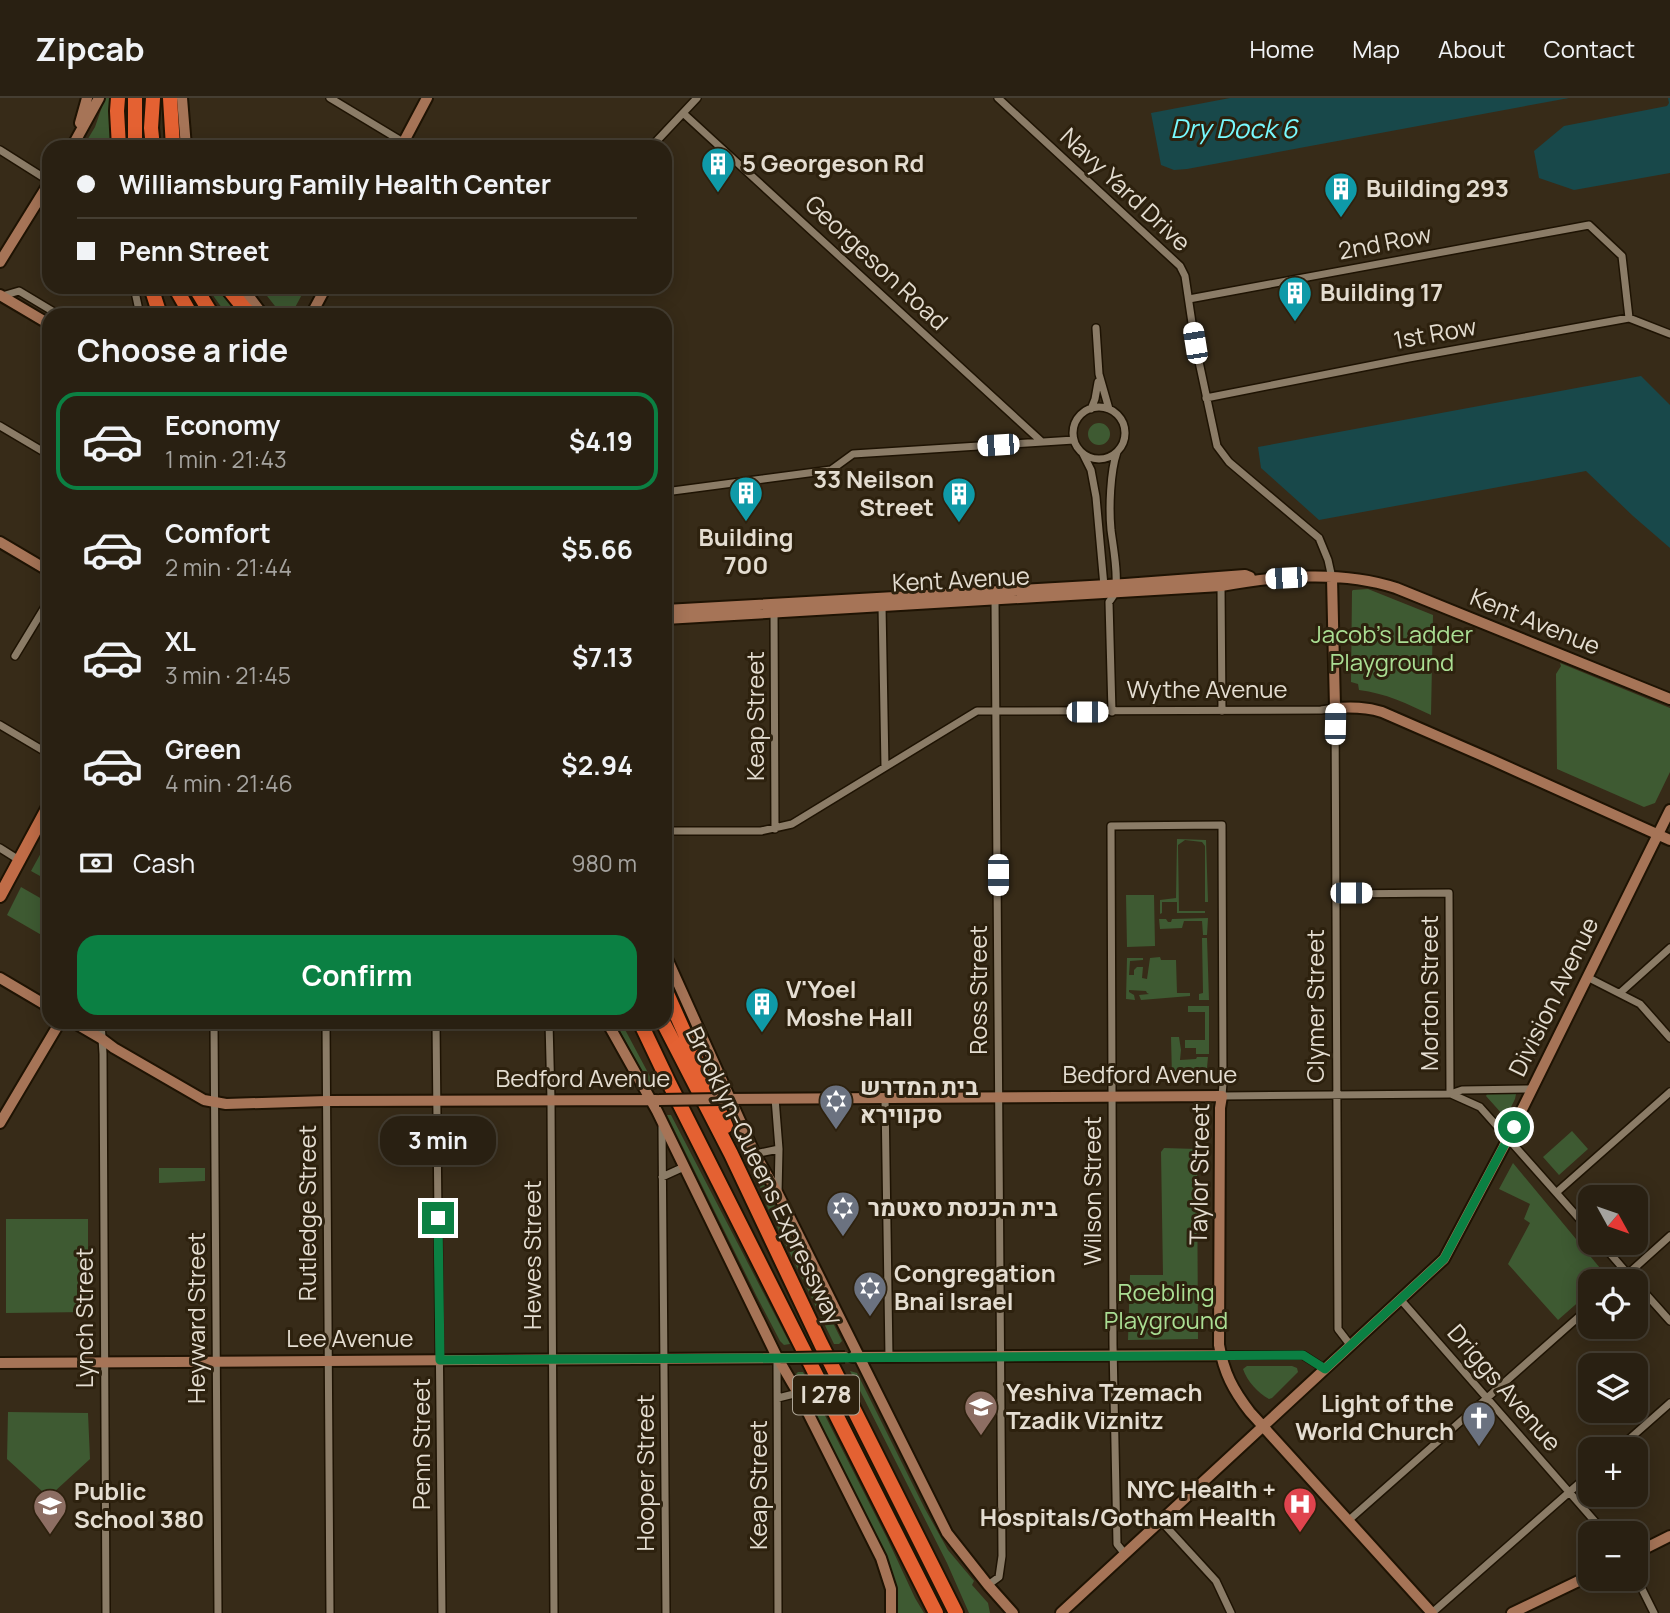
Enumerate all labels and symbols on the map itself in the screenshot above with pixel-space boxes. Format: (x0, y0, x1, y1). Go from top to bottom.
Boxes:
water label: Dry Dock 6 (1170, 110, 1299, 146)
street label: Navy Yard Drive (1054, 120, 1198, 258)
building icon: 5 Georgeson Rd (699, 145, 737, 194)
place label: 5 Georgeson Rd (742, 146, 924, 179)
building icon: Building 293 (1322, 170, 1360, 219)
place label: Building 293 (1366, 171, 1509, 204)
street label: Georgeson Road (798, 187, 956, 337)
street label: 2nd Row (1335, 216, 1434, 267)
building icon: Building 17 (1276, 274, 1314, 323)
place label: Building 17 (1320, 275, 1443, 308)
street label: 1st Row (1391, 309, 1479, 356)
car (1182, 321, 1209, 365)
car (977, 433, 1020, 457)
place label: 33 Neilson Street (813, 462, 934, 523)
building icon: Building 700 (727, 474, 765, 523)
building icon: 33 Neilson Street (940, 475, 978, 524)
place label: Building 700 (699, 520, 793, 581)
street label: Kent Avenue (891, 558, 1031, 599)
car (1265, 566, 1308, 590)
street label: Kent Avenue (1465, 580, 1606, 662)
park label: Jacob's Ladder Playground (1311, 617, 1474, 678)
street label: Keap Street (738, 651, 771, 781)
street label: Wythe Avenue (1127, 672, 1287, 705)
car (1067, 702, 1109, 723)
car (1325, 703, 1346, 745)
car (988, 854, 1009, 896)
car (1331, 883, 1373, 904)
street label: Division Avenue (1500, 911, 1605, 1081)
street label: Morton Street (1412, 915, 1445, 1071)
street label: Ross Street (961, 925, 994, 1055)
street label: Clymer Street (1298, 929, 1331, 1083)
place label: V'Yoel Moshe Hall (786, 972, 913, 1033)
building icon: V'Yoel Moshe Hall (743, 985, 781, 1034)
street label: Brooklyn-Queens Expressway (679, 1021, 852, 1330)
street label: Bedford Avenue (1063, 1057, 1237, 1090)
street label: Bedford Avenue (496, 1061, 670, 1094)
place label: בית המדרש סקווירא (860, 1069, 978, 1130)
synagogue icon: בית המדרש סקווירא (817, 1082, 855, 1131)
street label: Taylor Street (1181, 1103, 1216, 1245)
route start (1498, 1111, 1530, 1143)
callout: 3 min (380, 1116, 496, 1166)
street label: Wilson Street (1075, 1116, 1108, 1266)
street label: Rutledge Street (290, 1125, 323, 1301)
street label: Hewes Street (515, 1180, 548, 1330)
north arrow (1578, 1185, 1648, 1255)
synagogue icon: בית הכנסת סאטמר (824, 1189, 862, 1238)
place label: בית הכנסת סאטמר (868, 1190, 1058, 1223)
route end (422, 1202, 454, 1234)
street label: Heyward Street (179, 1232, 212, 1404)
street label: Lynch Street (67, 1248, 100, 1388)
place label: Congregation Bnai Israel (894, 1256, 1056, 1317)
synagogue icon: Congregation Bnai Israel (851, 1269, 889, 1318)
park label: Roebling Playground (1104, 1275, 1228, 1336)
street label: Driggs Avenue (1441, 1316, 1570, 1458)
street label: Lee Avenue (286, 1321, 414, 1354)
place label: Yeshiva Tzemach Tzadik Viznitz (1006, 1375, 1202, 1436)
road number: I 278 (793, 1376, 859, 1414)
street label: Penn Street (404, 1378, 437, 1510)
place label: Light of the World Church (1295, 1386, 1454, 1447)
school or university icon: Yeshiva Tzemach Tzadik Viznitz (962, 1388, 1000, 1437)
street label: Hooper Street (628, 1395, 661, 1552)
church icon: Light of the World Church (1460, 1399, 1498, 1448)
street label: Keap Street (741, 1420, 774, 1550)
place label: NYC Health + Hospitals/Gotham Health (980, 1472, 1276, 1533)
place label: Public School 380 (74, 1474, 204, 1535)
hospital icon: NYC Health + Hospitals/Gotham Health (1281, 1485, 1319, 1534)
school or university icon: Public School 380 (31, 1487, 69, 1536)

